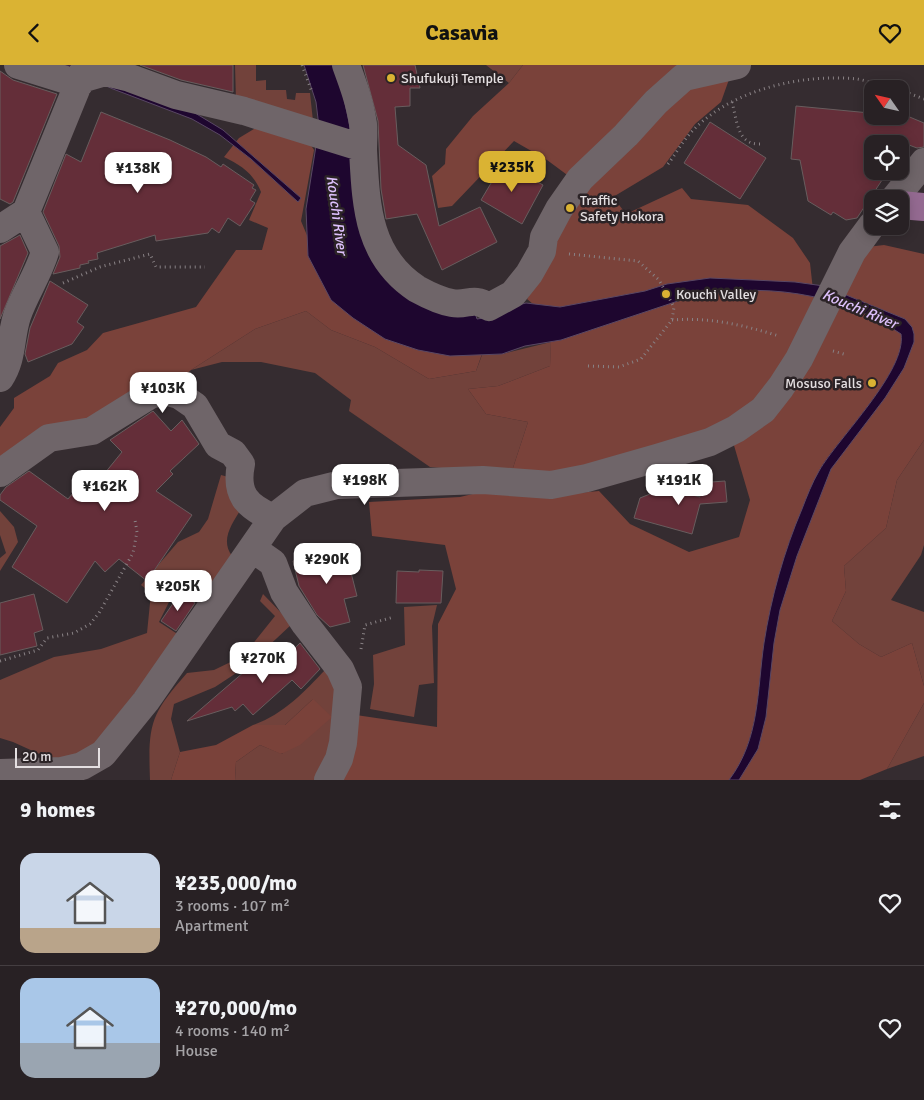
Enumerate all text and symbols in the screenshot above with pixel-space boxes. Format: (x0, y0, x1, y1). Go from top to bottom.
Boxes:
icon: back (20, 19, 48, 47)
text: Casavia (425, 19, 499, 46)
icon: heart (876, 19, 904, 47)
place label: Shufukuji Temple (401, 70, 504, 87)
marker: Shufukuji Temple (385, 72, 397, 84)
north arrow (864, 80, 909, 125)
map controls (864, 80, 909, 235)
button: locate (864, 135, 909, 180)
pin: ¥138K (103, 151, 173, 194)
pin: ¥235K (477, 151, 547, 193)
text: ¥235K (490, 157, 534, 177)
text: ¥138K (116, 158, 160, 178)
water label: Kouchi River (323, 174, 352, 258)
button: layers (864, 190, 909, 235)
place label: Traffic Safety Hokora (580, 192, 664, 225)
marker: Traffic Safety Hokora (564, 202, 576, 214)
water label: Kouchi River (820, 285, 903, 334)
place label: Kouchi Valley (676, 286, 756, 303)
marker: Kouchi Valley (660, 288, 672, 300)
pin: ¥103K (128, 371, 198, 414)
place label: Mosuso Falls (785, 375, 862, 392)
marker: Mosuso Falls (866, 377, 878, 389)
text: ¥103K (141, 378, 185, 398)
pin: ¥198K (330, 463, 400, 506)
pin: ¥191K (644, 463, 714, 506)
pin: ¥162K (70, 469, 140, 512)
text: ¥198K (343, 470, 387, 490)
text: ¥191K (657, 470, 701, 490)
text: ¥162K (83, 476, 127, 496)
pin: ¥290K (292, 543, 362, 585)
text: ¥290K (305, 549, 349, 569)
pin: ¥205K (143, 569, 213, 612)
text: ¥205K (156, 576, 200, 596)
pin: ¥270K (228, 641, 298, 684)
text: ¥270K (241, 648, 285, 668)
scale bar (15, 745, 100, 768)
text: 20 m (22, 748, 51, 765)
icon: filters (876, 796, 904, 824)
text: 9 homes (20, 797, 95, 823)
text: ¥235,000/mo (175, 870, 297, 896)
icon: home (60, 873, 120, 933)
icon: heart (876, 889, 904, 917)
text: 3 rooms · 107 m² (175, 896, 290, 916)
text: Apartment (175, 916, 248, 936)
text: ¥270,000/mo (175, 995, 297, 1021)
icon: home (60, 998, 120, 1058)
icon: heart (876, 1014, 904, 1042)
text: 4 rooms · 140 m² (175, 1021, 290, 1041)
text: House (175, 1041, 218, 1061)

